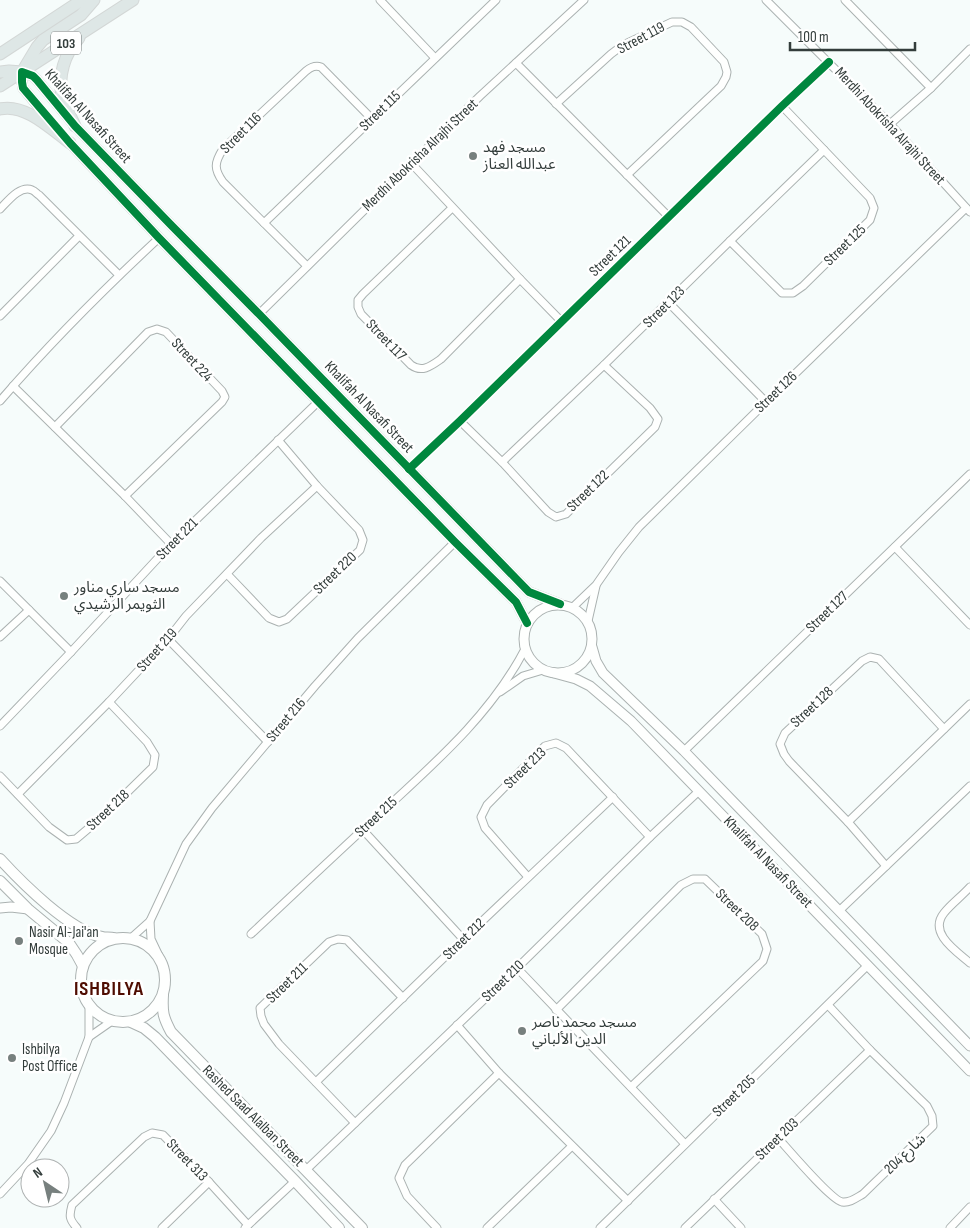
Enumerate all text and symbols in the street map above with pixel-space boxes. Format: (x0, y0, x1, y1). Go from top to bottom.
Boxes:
street label: Street 119 (614, 18, 668, 58)
scale bar (790, 20, 915, 52)
text: 100 m (798, 28, 829, 47)
road number: 103 (51, 32, 81, 54)
street label: Merdhi Abokrisha Alrajhi Street (831, 63, 950, 189)
street label: Khalifah Al Nasafi Street (41, 65, 136, 167)
street label: Street 115 (355, 87, 405, 135)
street label: Merdhi Abokrisha Alrajhi Street (358, 94, 482, 215)
street label: Street 116 (216, 108, 266, 158)
place label: مسجد فهد عبدالله العناز (482, 138, 556, 174)
marker: مسجد فهد عبدالله العناز (467, 150, 479, 162)
street label: Street 125 (820, 220, 870, 270)
street label: Street 121 (585, 231, 635, 281)
street label: Street 123 (639, 282, 689, 332)
street label: Street 117 (362, 315, 410, 365)
street label: Street 224 (167, 334, 217, 386)
street label: Khalifah Al Nasafi Street (320, 357, 418, 457)
street label: Street 126 (751, 367, 801, 417)
street label: Street 122 (563, 466, 613, 516)
street label: Street 221 (152, 513, 203, 564)
street label: Street 220 (309, 548, 361, 598)
place label: مسجد ساري مناور الثويمر الرشيدي (73, 578, 180, 615)
street label: Street 127 (802, 587, 852, 637)
marker: مسجد ساري مناور الثويمر الرشيدي (58, 590, 70, 602)
street label: Street 219 (132, 624, 182, 676)
street label: Street 128 (786, 682, 838, 732)
street label: Street 216 (262, 694, 310, 746)
street label: Street 213 (500, 743, 550, 793)
street label: Street 218 (82, 785, 134, 835)
street label: Street 215 (351, 792, 401, 842)
street label: Khalifah Al Nasafi Street (719, 812, 817, 912)
street label: Street 208 (711, 885, 763, 935)
street label: Street 212 (439, 914, 489, 964)
place label: Nasir Al-Jai'an Mosque (29, 923, 99, 959)
marker: Nasir Al-Jai'an Mosque (13, 935, 25, 947)
street label: Street 210 (478, 956, 528, 1006)
street label: Street 211 (262, 958, 312, 1007)
district label: ISHBILYA (74, 977, 144, 1001)
place label: مسجد محمد ناصر الدين الألباني (531, 1013, 637, 1050)
marker: مسجد محمد ناصر الدين الألباني (516, 1025, 528, 1037)
place label: Ishbilya Post Office (22, 1040, 78, 1076)
marker: Ishbilya Post Office (6, 1052, 18, 1064)
street label: Rashed Saad Alalban Street (198, 1061, 308, 1171)
street label: Street 205 (708, 1071, 760, 1121)
street label: Street 203 (751, 1114, 803, 1164)
street label: شارع 204 (880, 1129, 931, 1180)
street label: Street 313 (162, 1135, 212, 1185)
north arrow (20, 1158, 70, 1208)
text: N (30, 1164, 46, 1182)

